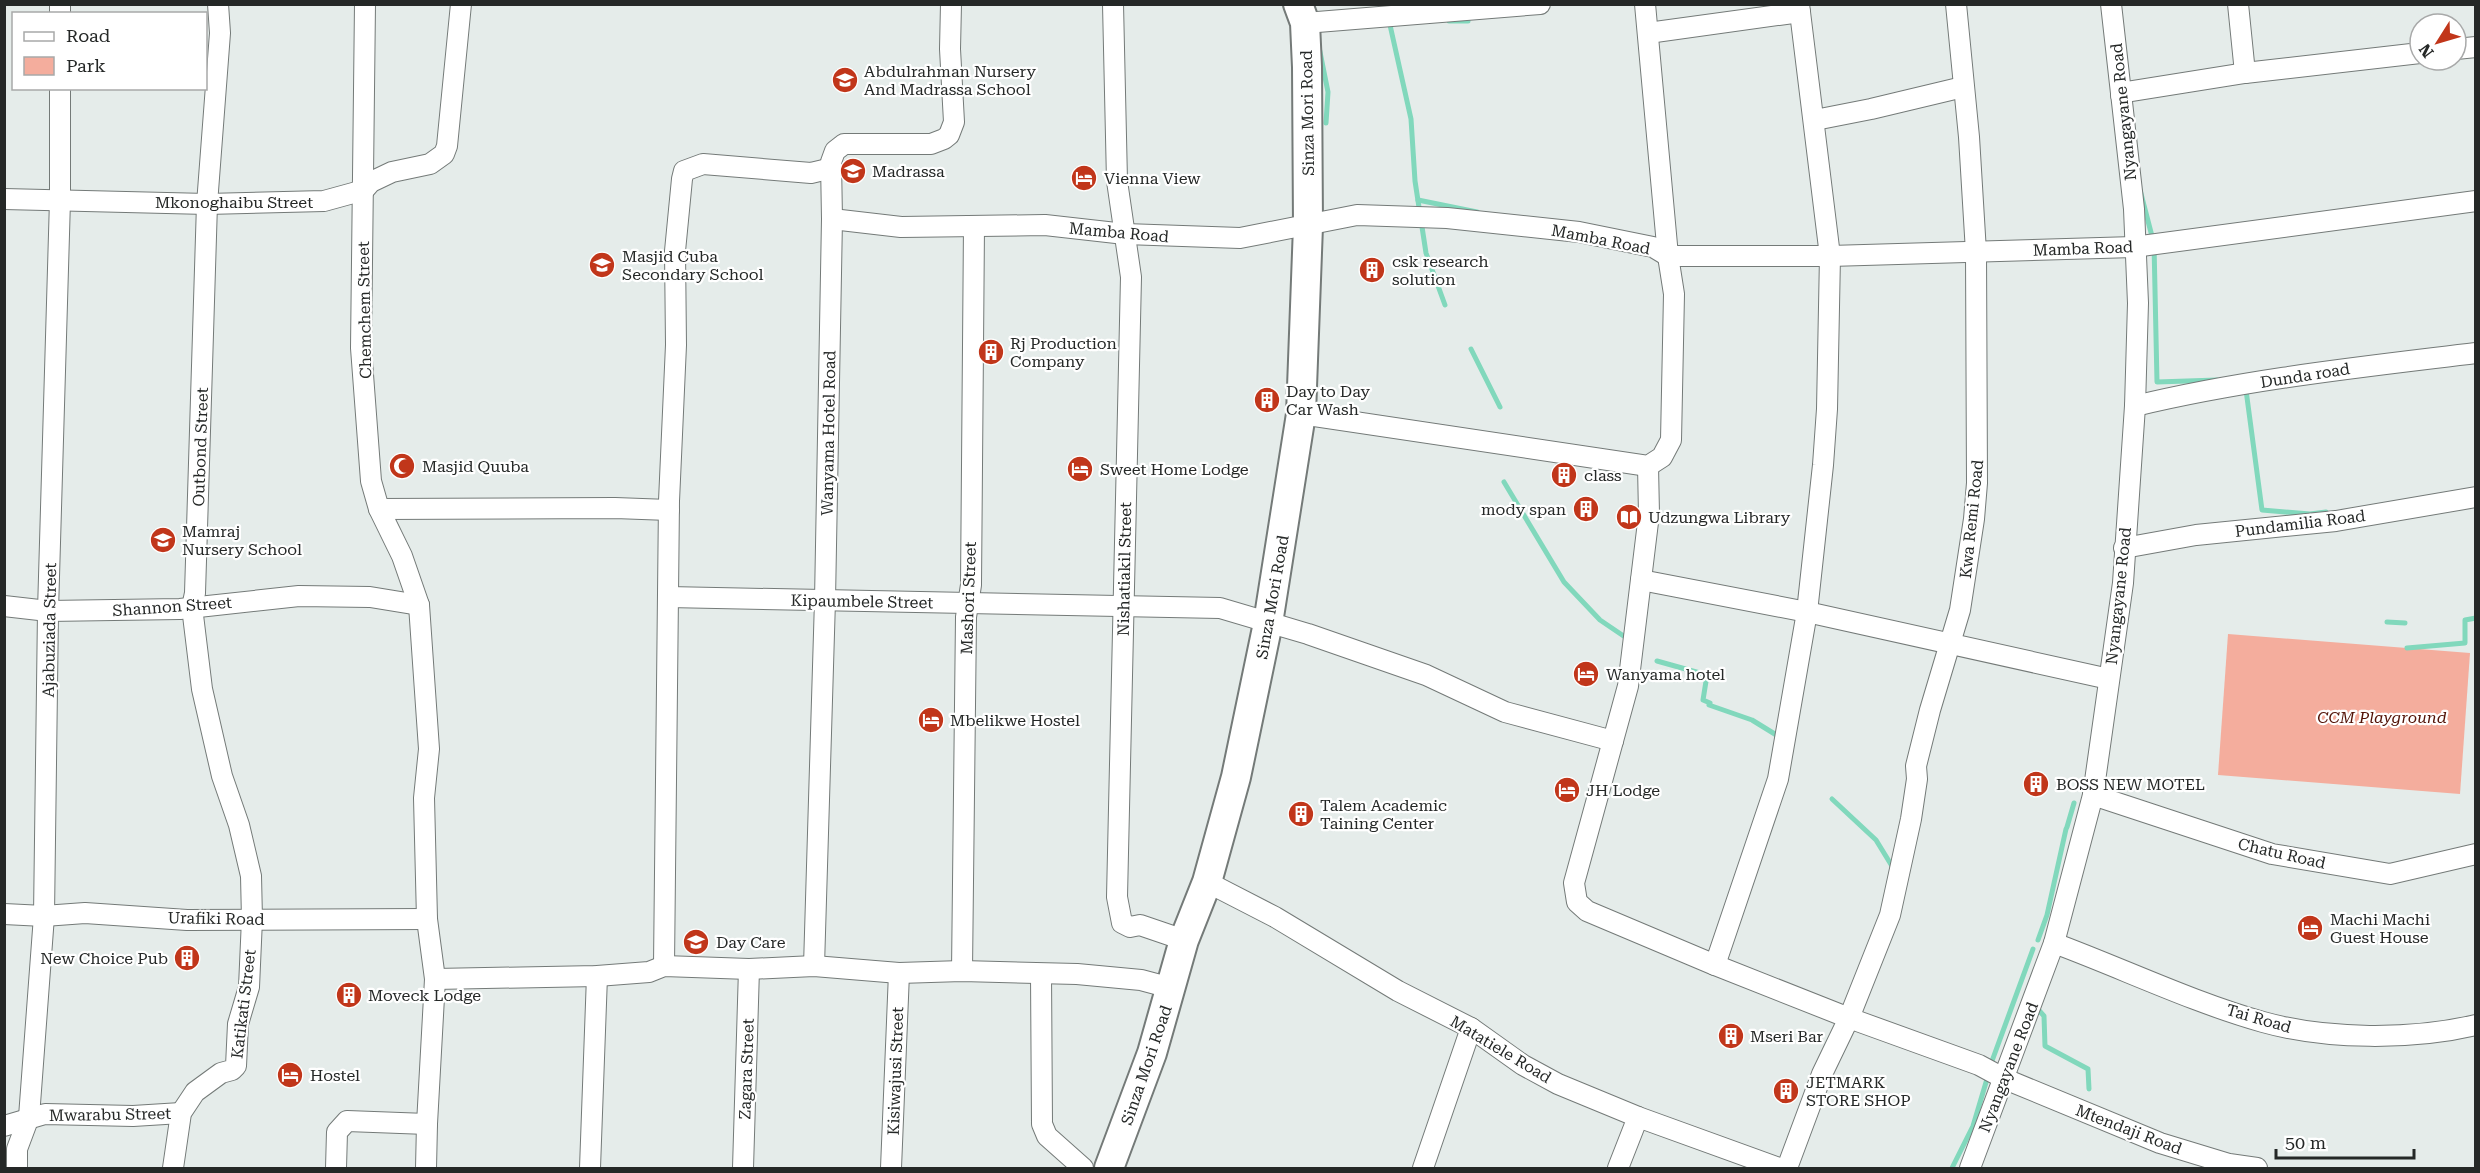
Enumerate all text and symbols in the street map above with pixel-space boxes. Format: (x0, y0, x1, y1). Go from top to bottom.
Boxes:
legend (12, 12, 207, 90)
north arrow (2408, 12, 2468, 72)
text: Road (66, 25, 111, 46)
text: N (2415, 40, 2438, 61)
street label: Nyangayane Road (2107, 42, 2140, 182)
street label: Sinza Mori Road (1297, 50, 1318, 176)
text: Park (66, 55, 106, 76)
place label: Abdulrahman Nursery And Madrassa School (864, 62, 1036, 99)
school or university icon: Abdulrahman Nursery And Madrassa School (830, 65, 860, 95)
school or university icon: Madrassa (838, 156, 868, 186)
place label: Madrassa (872, 162, 945, 181)
hotel icon: Vienna View (1069, 163, 1099, 193)
place label: Vienna View (1104, 169, 1201, 188)
street label: Mkonoghaibu Street (155, 193, 313, 212)
street label: Mamba Road (1068, 219, 1170, 246)
street label: Mamba Road (1550, 221, 1652, 258)
street label: Mamba Road (2033, 237, 2133, 260)
street label: Chemchem Street (354, 241, 375, 379)
place label: Masjid Cuba Secondary School (622, 247, 764, 284)
school or university icon: Masjid Cuba Secondary School (587, 250, 617, 280)
place label: csk research solution (1392, 252, 1489, 289)
building icon: csk research solution (1357, 255, 1387, 285)
place label: Rj Production Company (1010, 334, 1117, 371)
building icon: Rj Production Company (976, 337, 1006, 367)
street label: Wanyama Hotel Road (818, 350, 839, 516)
street label: Dunda road (2259, 359, 2351, 392)
place label: Day to Day Car Wash (1286, 382, 1370, 419)
building icon: Day to Day Car Wash (1252, 385, 1282, 415)
street label: Outbond Street (189, 387, 212, 507)
mosque icon: Masjid Quuba (387, 451, 417, 481)
hotel icon: Sweet Home Lodge (1065, 454, 1095, 484)
place label: Masjid Quuba (422, 457, 529, 476)
street label: Kwa Remi Road (1956, 459, 1987, 579)
place label: Sweet Home Lodge (1100, 460, 1249, 479)
building icon: class (1549, 460, 1579, 490)
place label: class (1584, 466, 1622, 485)
building icon: mody span (1571, 494, 1601, 524)
place label: mody span (1481, 500, 1566, 519)
street label: Nishatiakil Street (1114, 502, 1135, 636)
library icon: Udzungwa Library (1614, 502, 1644, 532)
street label: Pundamilia Road (2234, 506, 2366, 541)
place label: Udzungwa Library (1648, 508, 1791, 527)
place label: Mamraj Nursery School (182, 522, 302, 559)
school or university icon: Mamraj Nursery School (148, 525, 178, 555)
street label: Nyangayane Road (2102, 526, 2135, 666)
street label: Sinza Mori Road (1252, 534, 1293, 661)
street label: Mashori Street (957, 541, 980, 655)
street label: Ajabuziada Street (39, 562, 60, 698)
street label: Kipaumbele Street (791, 591, 933, 612)
street label: Shannon Street (112, 593, 232, 620)
hotel icon: Wanyama hotel (1571, 659, 1601, 689)
place label: Wanyama hotel (1606, 665, 1725, 684)
hotel icon: Mbelikwe Hostel (916, 705, 946, 735)
park label: CCM Playground (2317, 708, 2447, 727)
place label: Mbelikwe Hostel (950, 711, 1080, 730)
building icon: BOSS NEW MOTEL (2021, 769, 2051, 799)
hotel icon: JH Lodge (1552, 775, 1582, 805)
place label: BOSS NEW MOTEL (2056, 775, 2205, 794)
place label: JH Lodge (1586, 781, 1660, 800)
place label: Talem Academic Taining Center (1320, 796, 1447, 833)
building icon: Talem Academic Taining Center (1286, 799, 1316, 829)
street label: Chatu Road (2236, 834, 2328, 873)
street label: Urafiki Road (167, 908, 265, 929)
place label: Machi Machi Guest House (2330, 910, 2430, 947)
hotel icon: Machi Machi Guest House (2295, 913, 2325, 943)
school or university icon: Day Care (681, 927, 711, 957)
place label: Day Care (716, 933, 786, 952)
building icon: New Choice Pub (172, 943, 202, 973)
street label: Katikati Street (227, 948, 260, 1060)
place label: New Choice Pub (40, 949, 168, 968)
building icon: Moveck Lodge (334, 980, 364, 1010)
place label: Moveck Lodge (368, 986, 481, 1005)
street label: Nyangayane Road (1975, 999, 2042, 1135)
street label: Tai Road (2224, 1000, 2294, 1037)
street label: Sinza Mori Road (1117, 1003, 1176, 1128)
street label: Kisiwajusi Street (884, 1006, 907, 1136)
street label: Matatiele Road (1447, 1012, 1555, 1087)
street label: Zagara Street (735, 1018, 758, 1120)
building icon: Mseri Bar (1716, 1021, 1746, 1051)
place label: Mseri Bar (1750, 1027, 1824, 1046)
hotel icon: Hostel (275, 1060, 305, 1090)
place label: Hostel (310, 1066, 360, 1085)
place label: JETMARK STORE SHOP (1806, 1073, 1911, 1110)
building icon: JETMARK STORE SHOP (1771, 1076, 1801, 1106)
street label: Mtendaji Road (2073, 1100, 2185, 1158)
street label: Mwarabu Street (49, 1104, 171, 1125)
scale bar (2276, 1122, 2414, 1160)
text: 50 m (2285, 1132, 2326, 1153)

